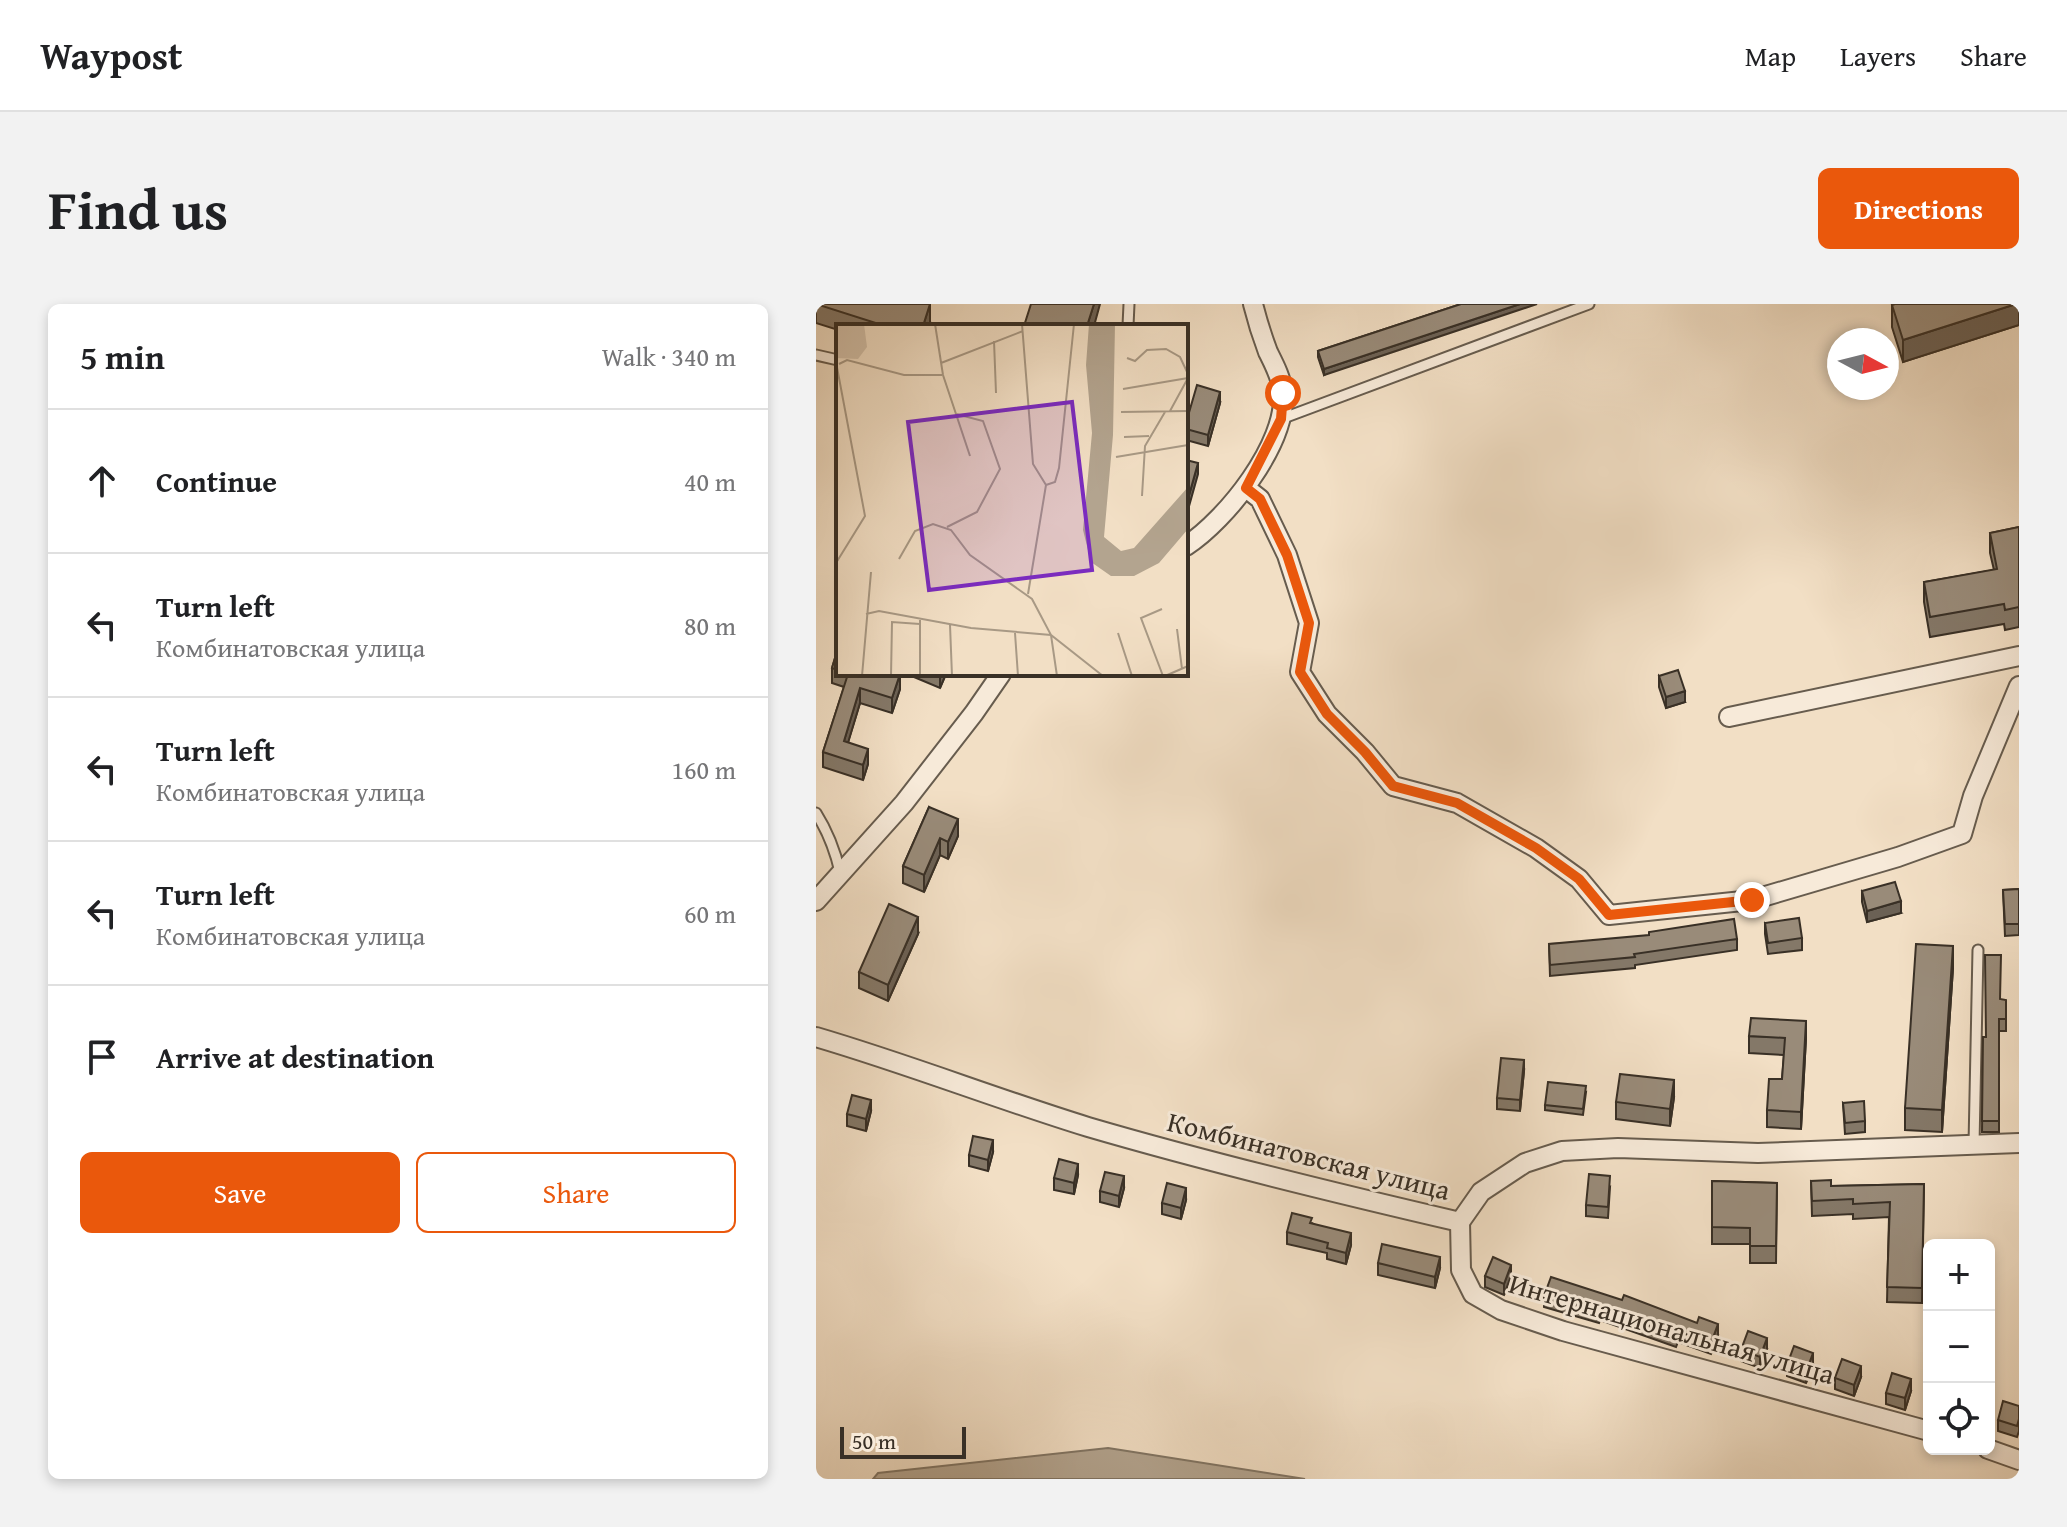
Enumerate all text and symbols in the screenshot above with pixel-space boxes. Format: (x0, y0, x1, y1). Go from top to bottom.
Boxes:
text: Waypost (40, 27, 182, 83)
text: Map (1745, 35, 1796, 76)
text: Layers (1840, 35, 1916, 76)
text: Share (1960, 35, 2027, 76)
text: Find us (48, 167, 228, 250)
button: Directions (1818, 168, 2019, 249)
inset map (836, 324, 1188, 676)
north arrow (1827, 328, 1899, 400)
text: 5 min (80, 332, 165, 381)
text: Walk · 340 m (602, 337, 736, 376)
route start (1265, 375, 1301, 411)
icon: ahead (80, 459, 124, 503)
text: Continue (156, 459, 277, 503)
text: 40 m (684, 462, 736, 501)
text: Turn left (156, 584, 275, 628)
icon: left (80, 603, 124, 647)
text: 80 m (684, 606, 736, 645)
text: Комбинатовская улица (156, 628, 425, 667)
text: Turn left (156, 728, 275, 772)
icon: left (80, 747, 124, 791)
text: 160 m (671, 750, 736, 789)
text: Комбинатовская улица (156, 772, 425, 811)
text: Turn left (156, 872, 275, 916)
route end (1734, 882, 1770, 918)
icon: left (80, 891, 124, 935)
text: 60 m (684, 894, 736, 933)
text: Комбинатовская улица (156, 916, 425, 955)
icon: arrive (80, 1035, 124, 1079)
text: Arrive at destination (156, 1035, 434, 1079)
street label: Комбинатовская улица (1163, 1100, 1455, 1210)
button: Save (80, 1152, 400, 1233)
button: Share (416, 1152, 736, 1233)
map controls (1923, 1239, 1995, 1455)
button: + (1923, 1239, 1995, 1311)
street label: Интернациональная улица (1504, 1262, 1840, 1394)
button: − (1923, 1311, 1995, 1383)
button: locate (1923, 1383, 1995, 1455)
scale bar (840, 1423, 966, 1459)
text: 50 m (852, 1425, 896, 1457)

